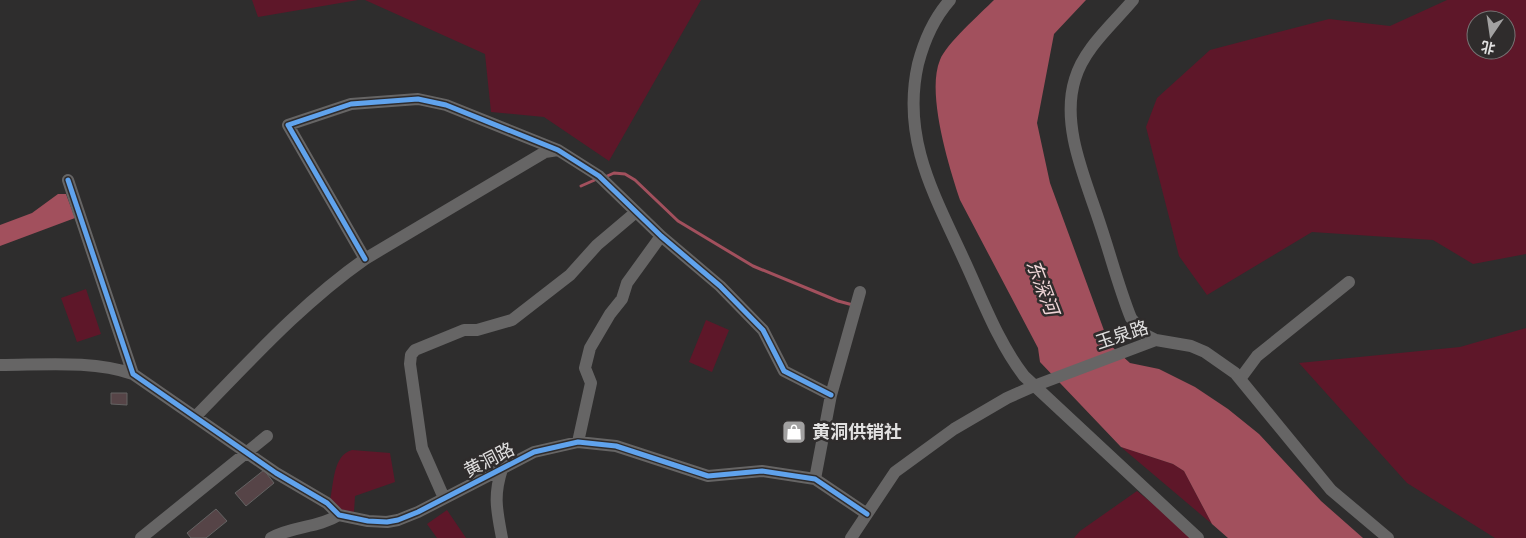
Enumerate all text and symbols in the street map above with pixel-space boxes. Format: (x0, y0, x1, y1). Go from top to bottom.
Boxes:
north arrow (1466, 10, 1516, 60)
text: 北 (1480, 36, 1497, 56)
water label: 东深河 (1020, 257, 1064, 322)
street label: 玉泉路 (1093, 317, 1152, 356)
shop icon: 黄洞供销社 (781, 419, 807, 445)
place label: 黄洞供销社 (812, 422, 902, 445)
street label: 黄洞路 (460, 439, 519, 484)

